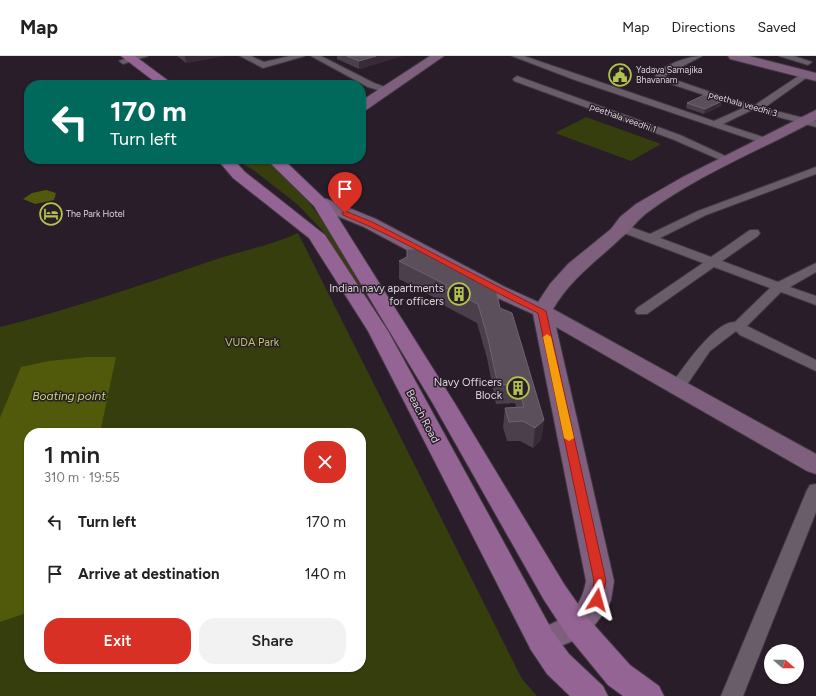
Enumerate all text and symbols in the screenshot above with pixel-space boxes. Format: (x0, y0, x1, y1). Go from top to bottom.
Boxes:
text: Map (20, 16, 58, 39)
text: Map (622, 19, 650, 36)
text: Directions (672, 19, 735, 36)
text: Saved (757, 19, 796, 36)
public building icon: Yadava Samajika Bhavanam (607, 62, 633, 88)
place label: Yadava Samajika Bhavanam (636, 64, 703, 85)
street label: peethala veedhi 3 (708, 88, 779, 119)
text: 170 m (110, 94, 187, 128)
icon: left (44, 96, 96, 148)
street label: peethala veedhi 1 (589, 100, 658, 135)
text: Turn left (110, 128, 177, 150)
pin (328, 172, 362, 213)
icon: arrive (334, 178, 356, 200)
hotel icon: The Park Hotel (38, 201, 64, 227)
place label: The Park Hotel (66, 208, 125, 219)
building icon: Indian navy apartments for officers (446, 281, 472, 307)
place label: Indian navy apartments for officers (329, 282, 444, 308)
park label: VUDA Park (225, 336, 280, 349)
building icon: Navy Officers Block (505, 375, 531, 401)
place label: Navy Officers Block (434, 376, 503, 402)
street label: Beach Road (403, 387, 442, 445)
water label: Boating point (32, 389, 106, 403)
text: 1 min (44, 440, 100, 469)
button: close (304, 441, 346, 483)
text: 310 m · 19:55 (44, 470, 120, 485)
icon: left (44, 511, 66, 533)
text: Turn left (78, 513, 136, 531)
text: 170 m (306, 513, 346, 531)
icon: arrive (44, 563, 66, 585)
text: Arrive at destination (78, 565, 219, 583)
text: 140 m (304, 565, 346, 583)
position arrow (576, 579, 618, 621)
button: Exit (44, 618, 191, 664)
button: Share (199, 618, 346, 664)
north arrow (764, 644, 804, 684)
map controls (764, 644, 804, 684)

